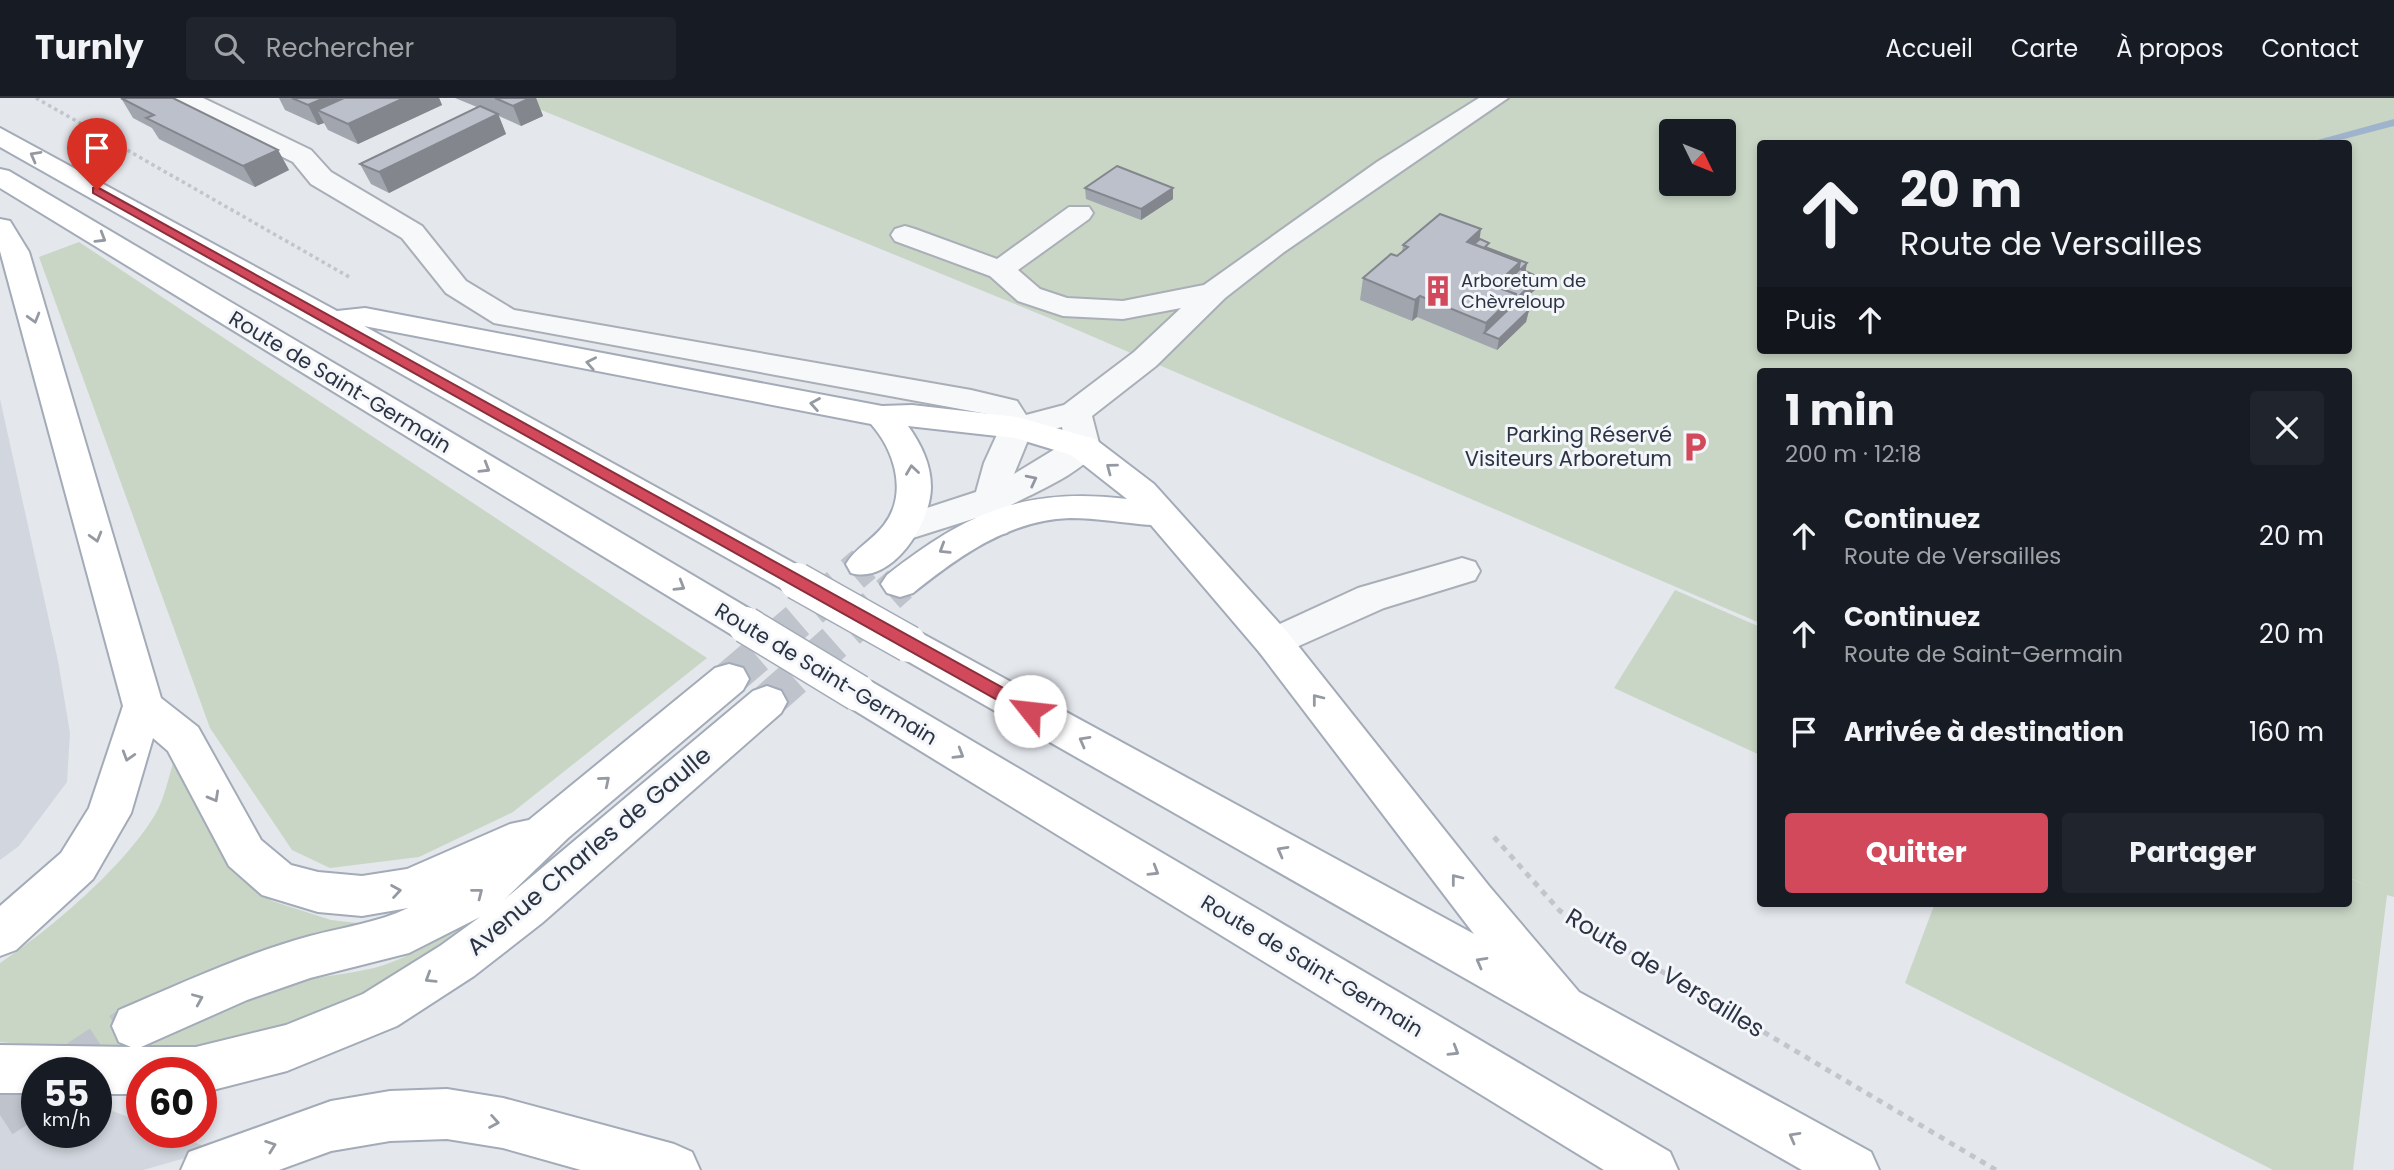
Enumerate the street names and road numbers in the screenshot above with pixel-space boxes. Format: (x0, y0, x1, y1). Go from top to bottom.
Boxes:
street label: Route de Saint-Germain (224, 304, 457, 460)
street label: Route de Saint-Germain (710, 596, 943, 752)
street label: Avenue Charles de Gaulle (459, 738, 718, 963)
street label: Route de Saint-Germain (1196, 888, 1429, 1044)
street label: Route de Versailles (1560, 900, 1771, 1045)

